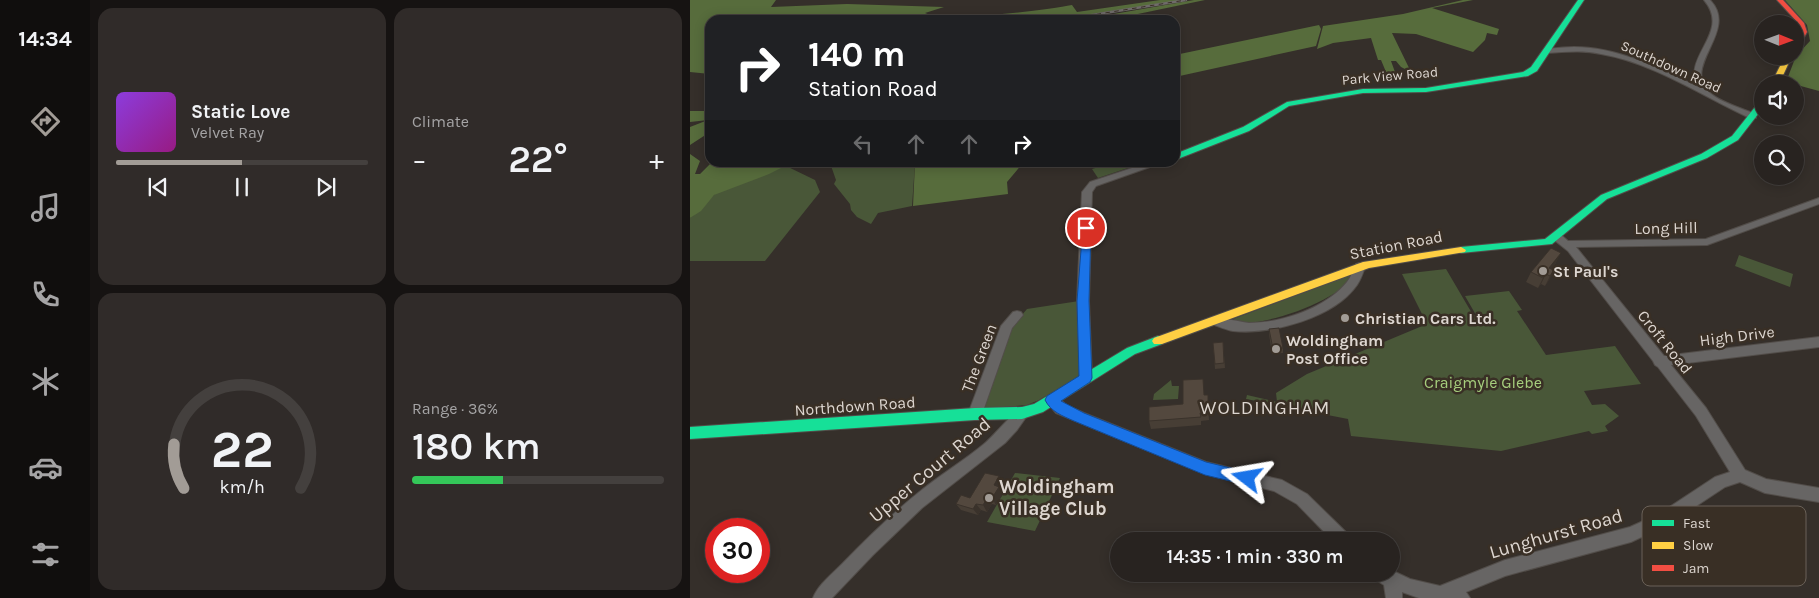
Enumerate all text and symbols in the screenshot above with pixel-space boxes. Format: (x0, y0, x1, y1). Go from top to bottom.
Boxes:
north arrow (1754, 15, 1804, 65)
map controls (1754, 15, 1804, 185)
text: 14:34 (18, 26, 72, 52)
text: 140 m (808, 34, 906, 75)
icon: right (725, 35, 790, 100)
street label: Southdown Road (1618, 37, 1724, 97)
street label: Park View Road (1341, 63, 1439, 89)
button: sound (1754, 75, 1804, 125)
text: Station Road (808, 76, 938, 102)
text: Static Love (191, 101, 290, 123)
icon: directions (28, 104, 63, 139)
text: Climate (412, 112, 469, 131)
text: Velvet Ray (191, 123, 264, 142)
icon: left (849, 130, 877, 158)
icon: ahead (902, 130, 930, 158)
icon: ahead (955, 130, 983, 158)
icon: right (1008, 130, 1036, 158)
button: search (1754, 135, 1804, 185)
text: 22° (508, 137, 568, 182)
text: − (412, 143, 427, 176)
text: + (649, 143, 664, 176)
icon: previous (144, 173, 172, 201)
icon: pause (228, 173, 256, 201)
icon: next (312, 173, 340, 201)
icon: music (28, 190, 63, 225)
pin (1065, 207, 1107, 249)
icon: arrive (1072, 214, 1100, 242)
street label: Long Hill (1634, 218, 1698, 238)
street label: Station Road (1348, 227, 1444, 263)
place label: St Paul's (1553, 262, 1618, 281)
marker: St Paul's (1537, 265, 1549, 277)
icon: phone (28, 277, 63, 312)
street label: Croft Road (1634, 306, 1696, 378)
place label: Christian Cars Ltd. (1355, 309, 1496, 328)
marker: Christian Cars Ltd. (1339, 312, 1351, 324)
street label: The Green (957, 321, 1001, 395)
street label: High Drive (1698, 322, 1776, 350)
place label: Woldingham Post Office (1286, 331, 1383, 368)
marker: Woldingham Post Office (1270, 343, 1282, 355)
icon: climate (28, 364, 63, 399)
park label: Craigmyle Glebe (1424, 373, 1542, 392)
street label: Northdown Road (794, 392, 916, 420)
district label: WOLDINGHAM (1200, 397, 1330, 419)
text: Range · 36% (412, 399, 498, 418)
street label: Upper Court Road (865, 413, 995, 527)
text: 22 (211, 419, 273, 480)
text: 180 km (412, 424, 541, 469)
icon: car (28, 450, 63, 485)
position arrow (1220, 451, 1272, 503)
place label: Woldingham Village Club (999, 476, 1115, 520)
text: km/h (219, 477, 265, 498)
marker: Woldingham Village Club (983, 492, 995, 504)
street label: Lunghurst Road (1487, 504, 1625, 564)
legend (1642, 506, 1806, 586)
text: Fast (1683, 515, 1710, 532)
speed limit sign: 30 (705, 518, 770, 583)
icon: filters (28, 537, 63, 572)
text: Slow (1683, 537, 1713, 554)
text: 14:35 · 1 min · 330 m (1167, 546, 1343, 568)
text: Jam (1683, 560, 1709, 577)

